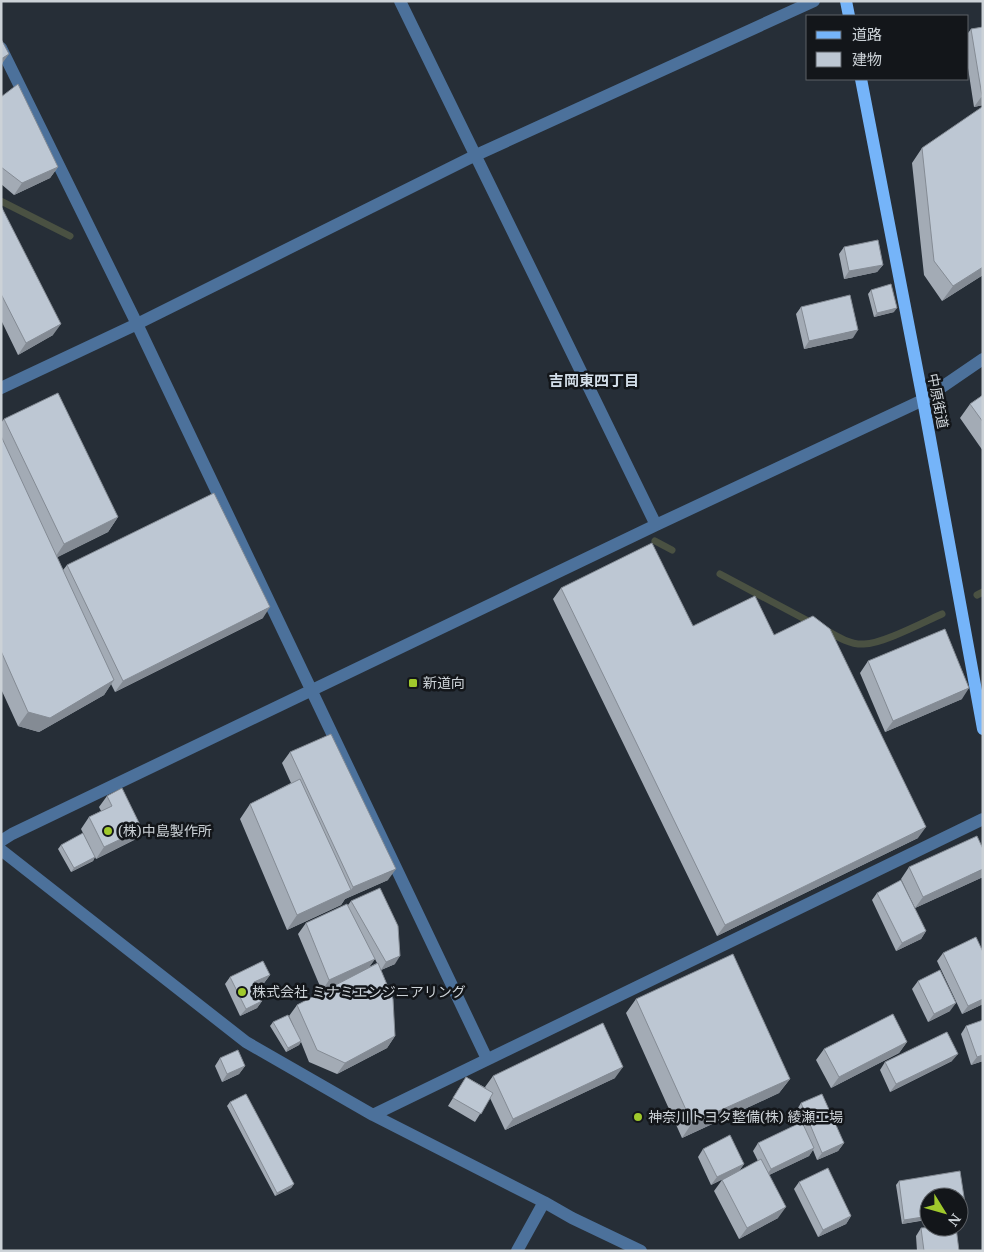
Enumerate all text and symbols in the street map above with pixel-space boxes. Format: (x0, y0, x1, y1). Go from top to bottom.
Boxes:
legend (806, 15, 969, 80)
text: 道路 (852, 24, 882, 44)
text: 建物 (852, 49, 882, 69)
district label: 吉岡東四丁目 (549, 370, 639, 390)
street label: 中原街道 (924, 372, 953, 430)
place label: 新道向 (423, 673, 465, 692)
marker: 新道向 (407, 677, 419, 689)
place label: (株)中島製作所 (118, 821, 212, 840)
marker: (株)中島製作所 (102, 825, 114, 837)
place label: 株式会社 ミナミエンジニアリング (252, 982, 466, 1001)
marker: 株式会社 ミナミエンジニアリング (236, 986, 248, 998)
place label: 神奈川トヨタ整備(株) 綾瀬工場 (648, 1107, 843, 1126)
marker: 神奈川トヨタ整備(株) 綾瀬工場 (632, 1111, 644, 1123)
north arrow (919, 1187, 969, 1237)
text: N (944, 1210, 966, 1230)

